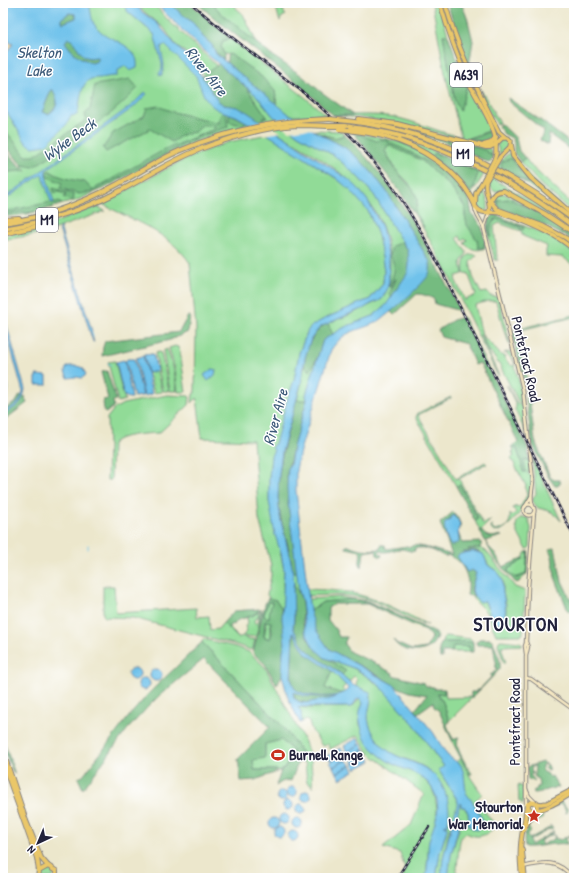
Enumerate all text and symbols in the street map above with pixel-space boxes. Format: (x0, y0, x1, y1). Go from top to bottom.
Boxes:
water label: Skelton Lake (17, 41, 63, 81)
water label: River Aire (181, 42, 234, 101)
road number: A639 (450, 63, 482, 87)
water label: Wyke Beck (38, 111, 101, 166)
road number: M1 (452, 142, 474, 166)
road number: M1 (36, 208, 58, 232)
street label: Pontefract Road (506, 314, 547, 404)
water label: River Aire (257, 386, 293, 448)
district label: STOURTON (474, 611, 558, 637)
street label: Pontefract Road (504, 678, 525, 766)
place label: Burnell Range (289, 744, 363, 766)
sports icon: Burnell Range (270, 747, 286, 763)
place label: Stourton War Memorial (449, 796, 524, 834)
place icon: Stourton War Memorial (526, 808, 542, 824)
north arrow (18, 823, 58, 863)
text: N (24, 843, 38, 857)

